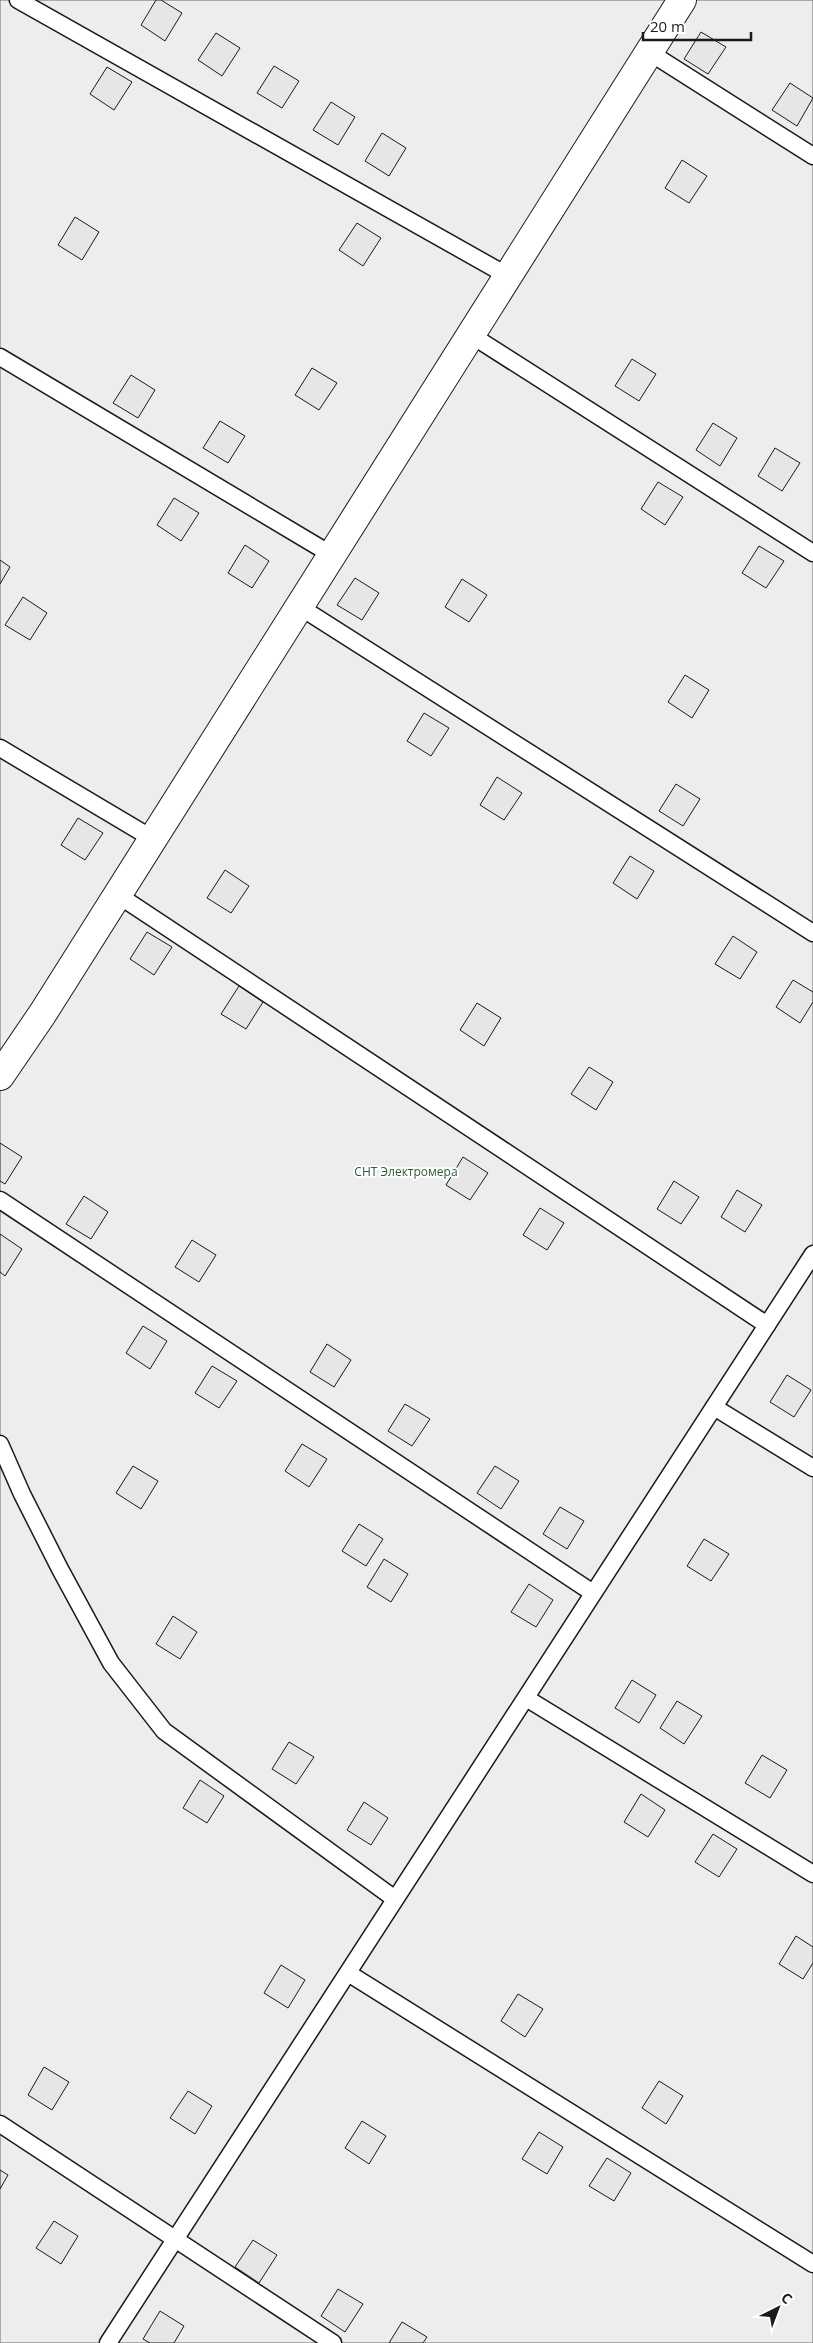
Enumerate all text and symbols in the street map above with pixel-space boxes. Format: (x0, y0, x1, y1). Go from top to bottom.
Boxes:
scale bar (643, 10, 750, 42)
text: 20 m (650, 16, 685, 36)
park label: СНТ Электромера (354, 1163, 458, 1180)
north arrow (753, 2283, 803, 2333)
text: С (777, 2288, 797, 2308)

